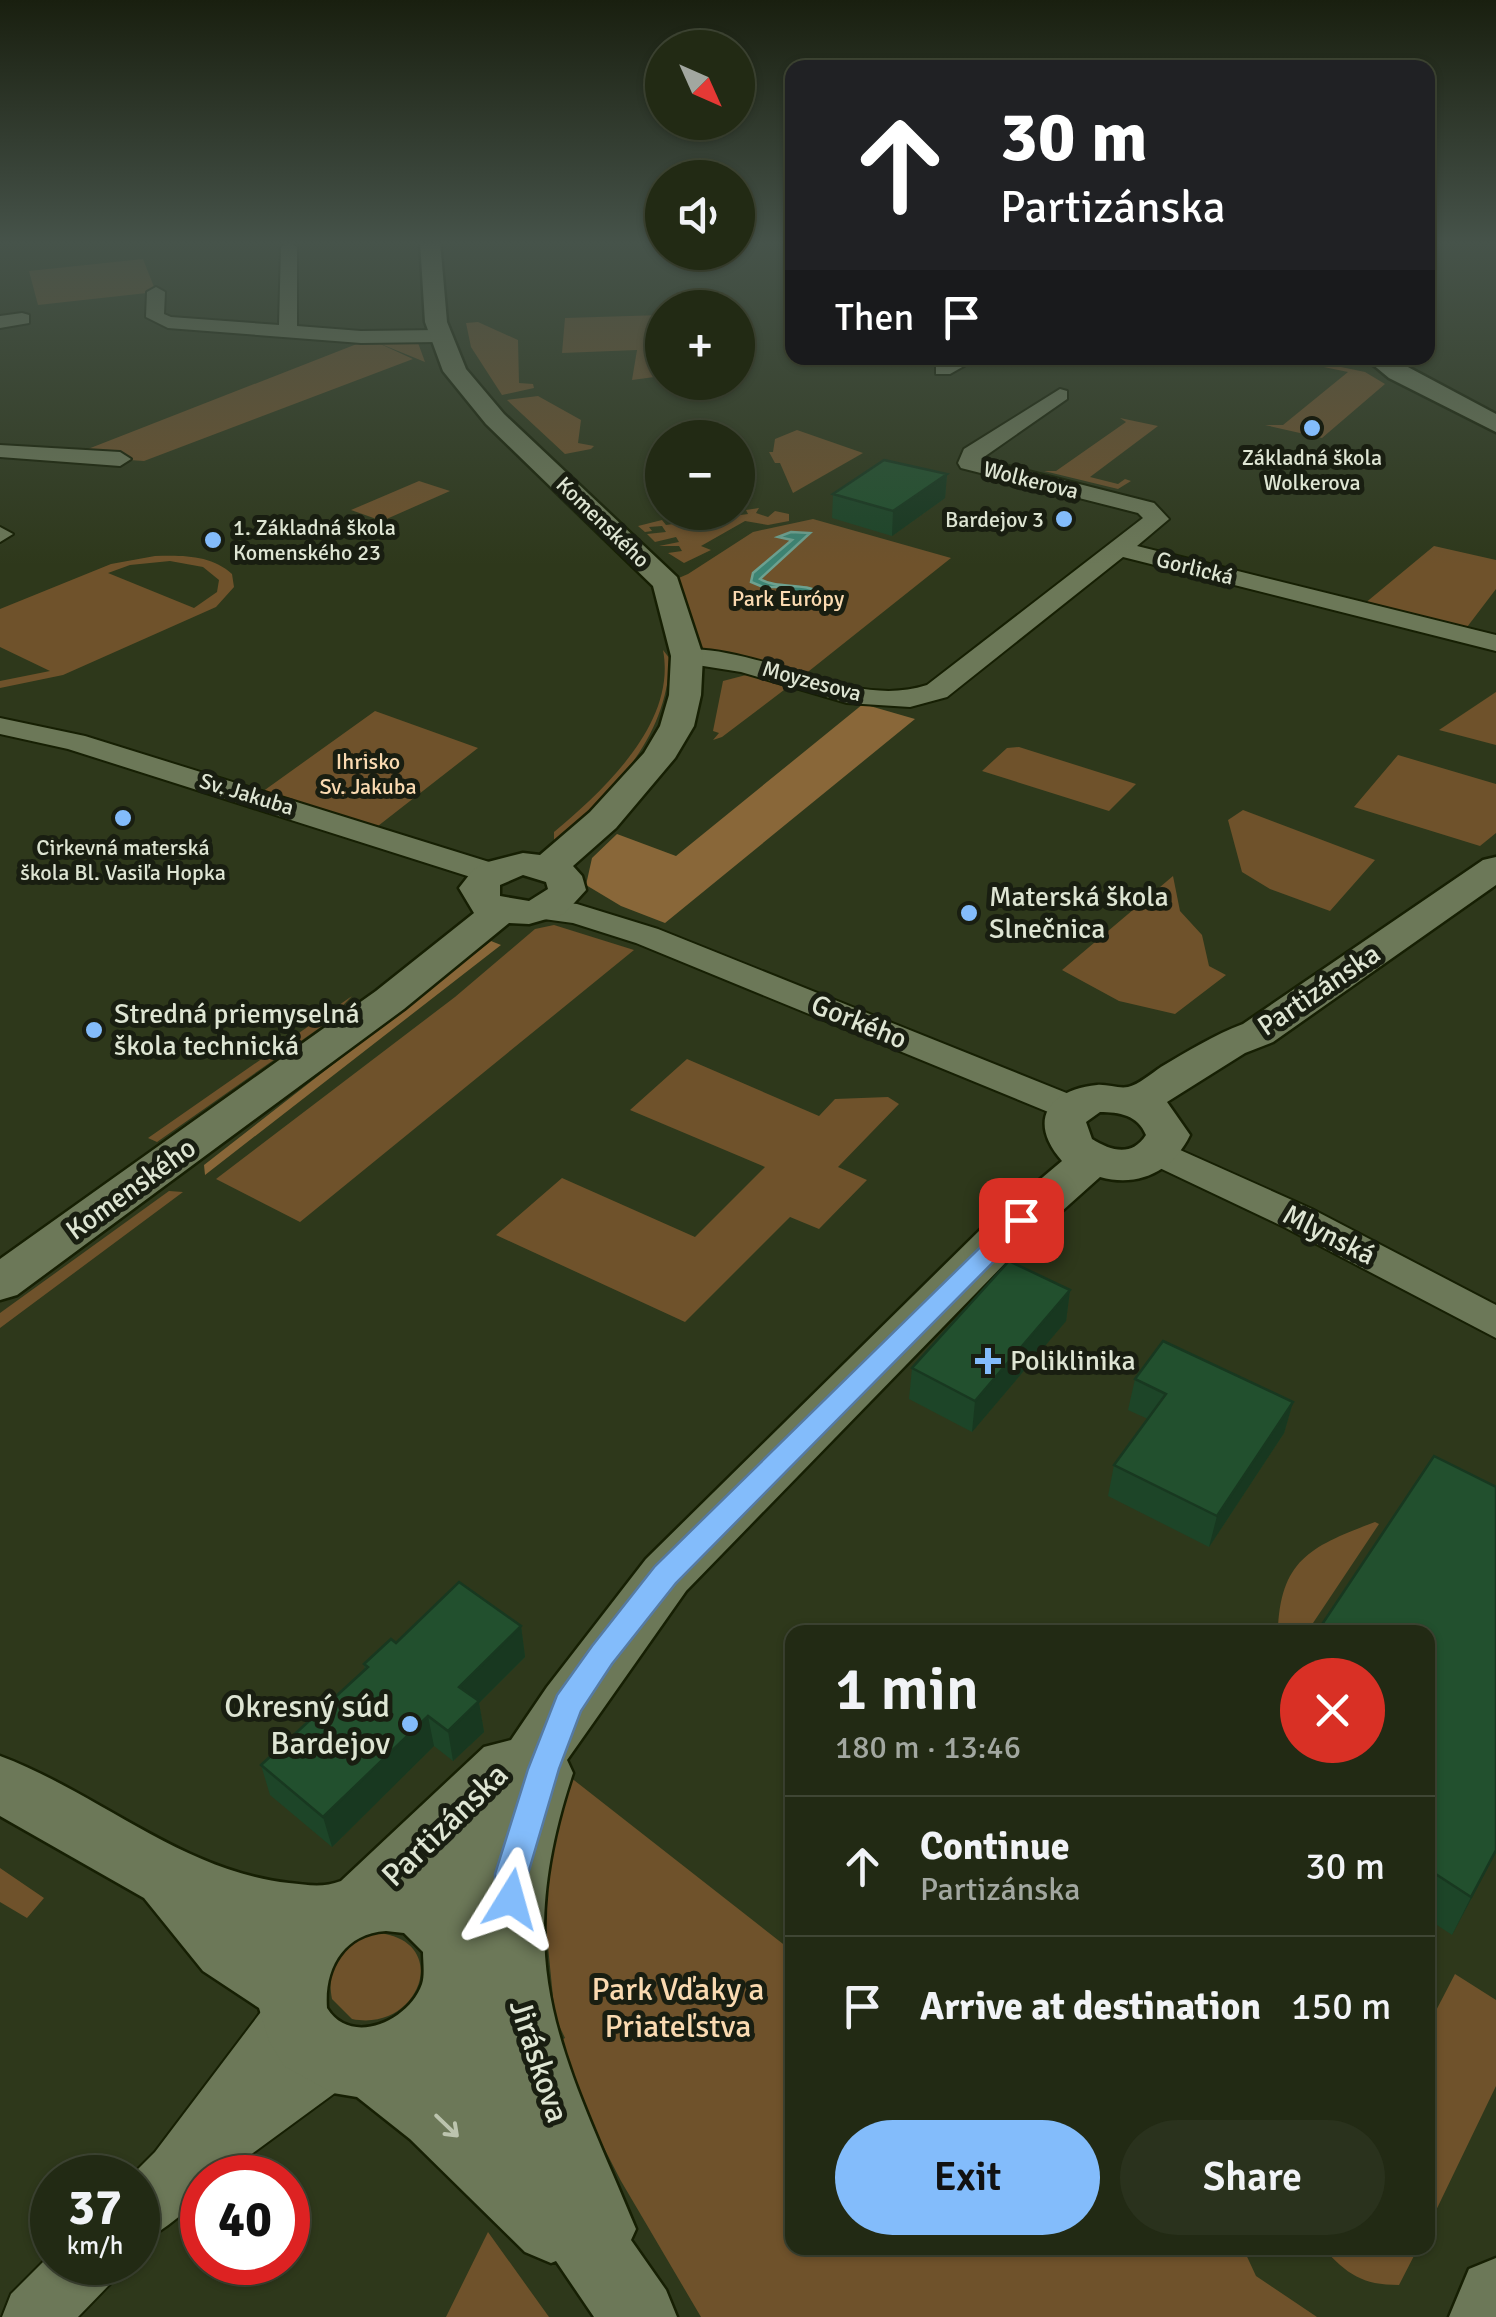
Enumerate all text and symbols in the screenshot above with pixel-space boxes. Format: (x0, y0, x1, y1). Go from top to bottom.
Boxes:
north arrow (645, 30, 755, 140)
map controls (645, 30, 755, 530)
text: 30 m (1000, 94, 1148, 180)
icon: ahead (835, 100, 965, 230)
button: sound (645, 160, 755, 270)
text: Partizánska (1000, 180, 1226, 235)
button: + (645, 290, 755, 400)
icon: arrive (934, 290, 989, 345)
text: Then (835, 294, 914, 341)
marker: Základná škola Wolkerova (1301, 417, 1323, 439)
button: − (645, 420, 755, 530)
place label: Základná škola Wolkerova (1242, 444, 1382, 496)
street label: Wolkerova (980, 455, 1082, 505)
street label: Komenského (551, 471, 655, 573)
place label: Bardejov 3 (945, 506, 1044, 533)
marker: Bardejov 3 (1053, 508, 1075, 530)
place label: 1. Základná škola Komenského 23 (233, 514, 396, 566)
marker: 1. Základná škola Komenského 23 (202, 529, 224, 551)
street label: Gorlická (1154, 545, 1236, 591)
park label: Park Európy (732, 585, 845, 612)
street label: Moyzesova (759, 655, 865, 707)
park label: Ihrisko Sv. Jakuba (319, 748, 417, 800)
street label: Sv. Jakuba (197, 767, 297, 821)
marker: Cirkevná materská škola Bl. Vasiľa Hopka (112, 807, 134, 829)
place label: Cirkevná materská škola Bl. Vasiľa Hopka (20, 834, 226, 886)
place label: Materská škola Slnečnica (989, 880, 1169, 946)
marker: Materská škola Slnečnica (958, 902, 980, 924)
street label: Partizánska (1251, 937, 1387, 1043)
street label: Gorkého (806, 987, 912, 1057)
place label: Stredná priemyselná škola technická (114, 997, 360, 1063)
marker: Stredná priemyselná škola technická (83, 1019, 105, 1041)
street label: Komenského (60, 1131, 202, 1247)
pin (979, 1178, 1064, 1263)
icon: arrive (994, 1193, 1049, 1248)
street label: Mlynská (1277, 1197, 1381, 1273)
place label: Poliklinika (1010, 1344, 1136, 1378)
marker: Poliklinika (975, 1348, 1001, 1374)
text: 1 min (835, 1653, 979, 1727)
button: close (1280, 1658, 1385, 1763)
place label: Okresný súd Bardejov (224, 1687, 390, 1763)
marker: Okresný súd Bardejov (399, 1713, 421, 1735)
text: 180 m · 13:46 (835, 1728, 1021, 1767)
street label: Partizánska (374, 1755, 516, 1895)
text: Continue (920, 1823, 1070, 1870)
icon: ahead (835, 1839, 890, 1894)
text: 30 m (1305, 1843, 1385, 1890)
position arrow (459, 1847, 563, 1951)
text: Partizánska (920, 1870, 1080, 1909)
park label: Park Vďaky a Priateľstva (592, 1970, 764, 2046)
icon: arrive (835, 1979, 890, 2034)
text: Arrive at destination (920, 1983, 1261, 2030)
text: 150 m (1291, 1983, 1391, 2030)
street label: Jiráskova (501, 1994, 577, 2128)
one-way arrow (435, 2114, 459, 2138)
button: Exit (835, 2120, 1100, 2235)
button: Share (1120, 2120, 1385, 2235)
speed limit sign: 40 (180, 2155, 310, 2285)
text: 37 (68, 2177, 122, 2239)
text: km/h (67, 2230, 123, 2261)

